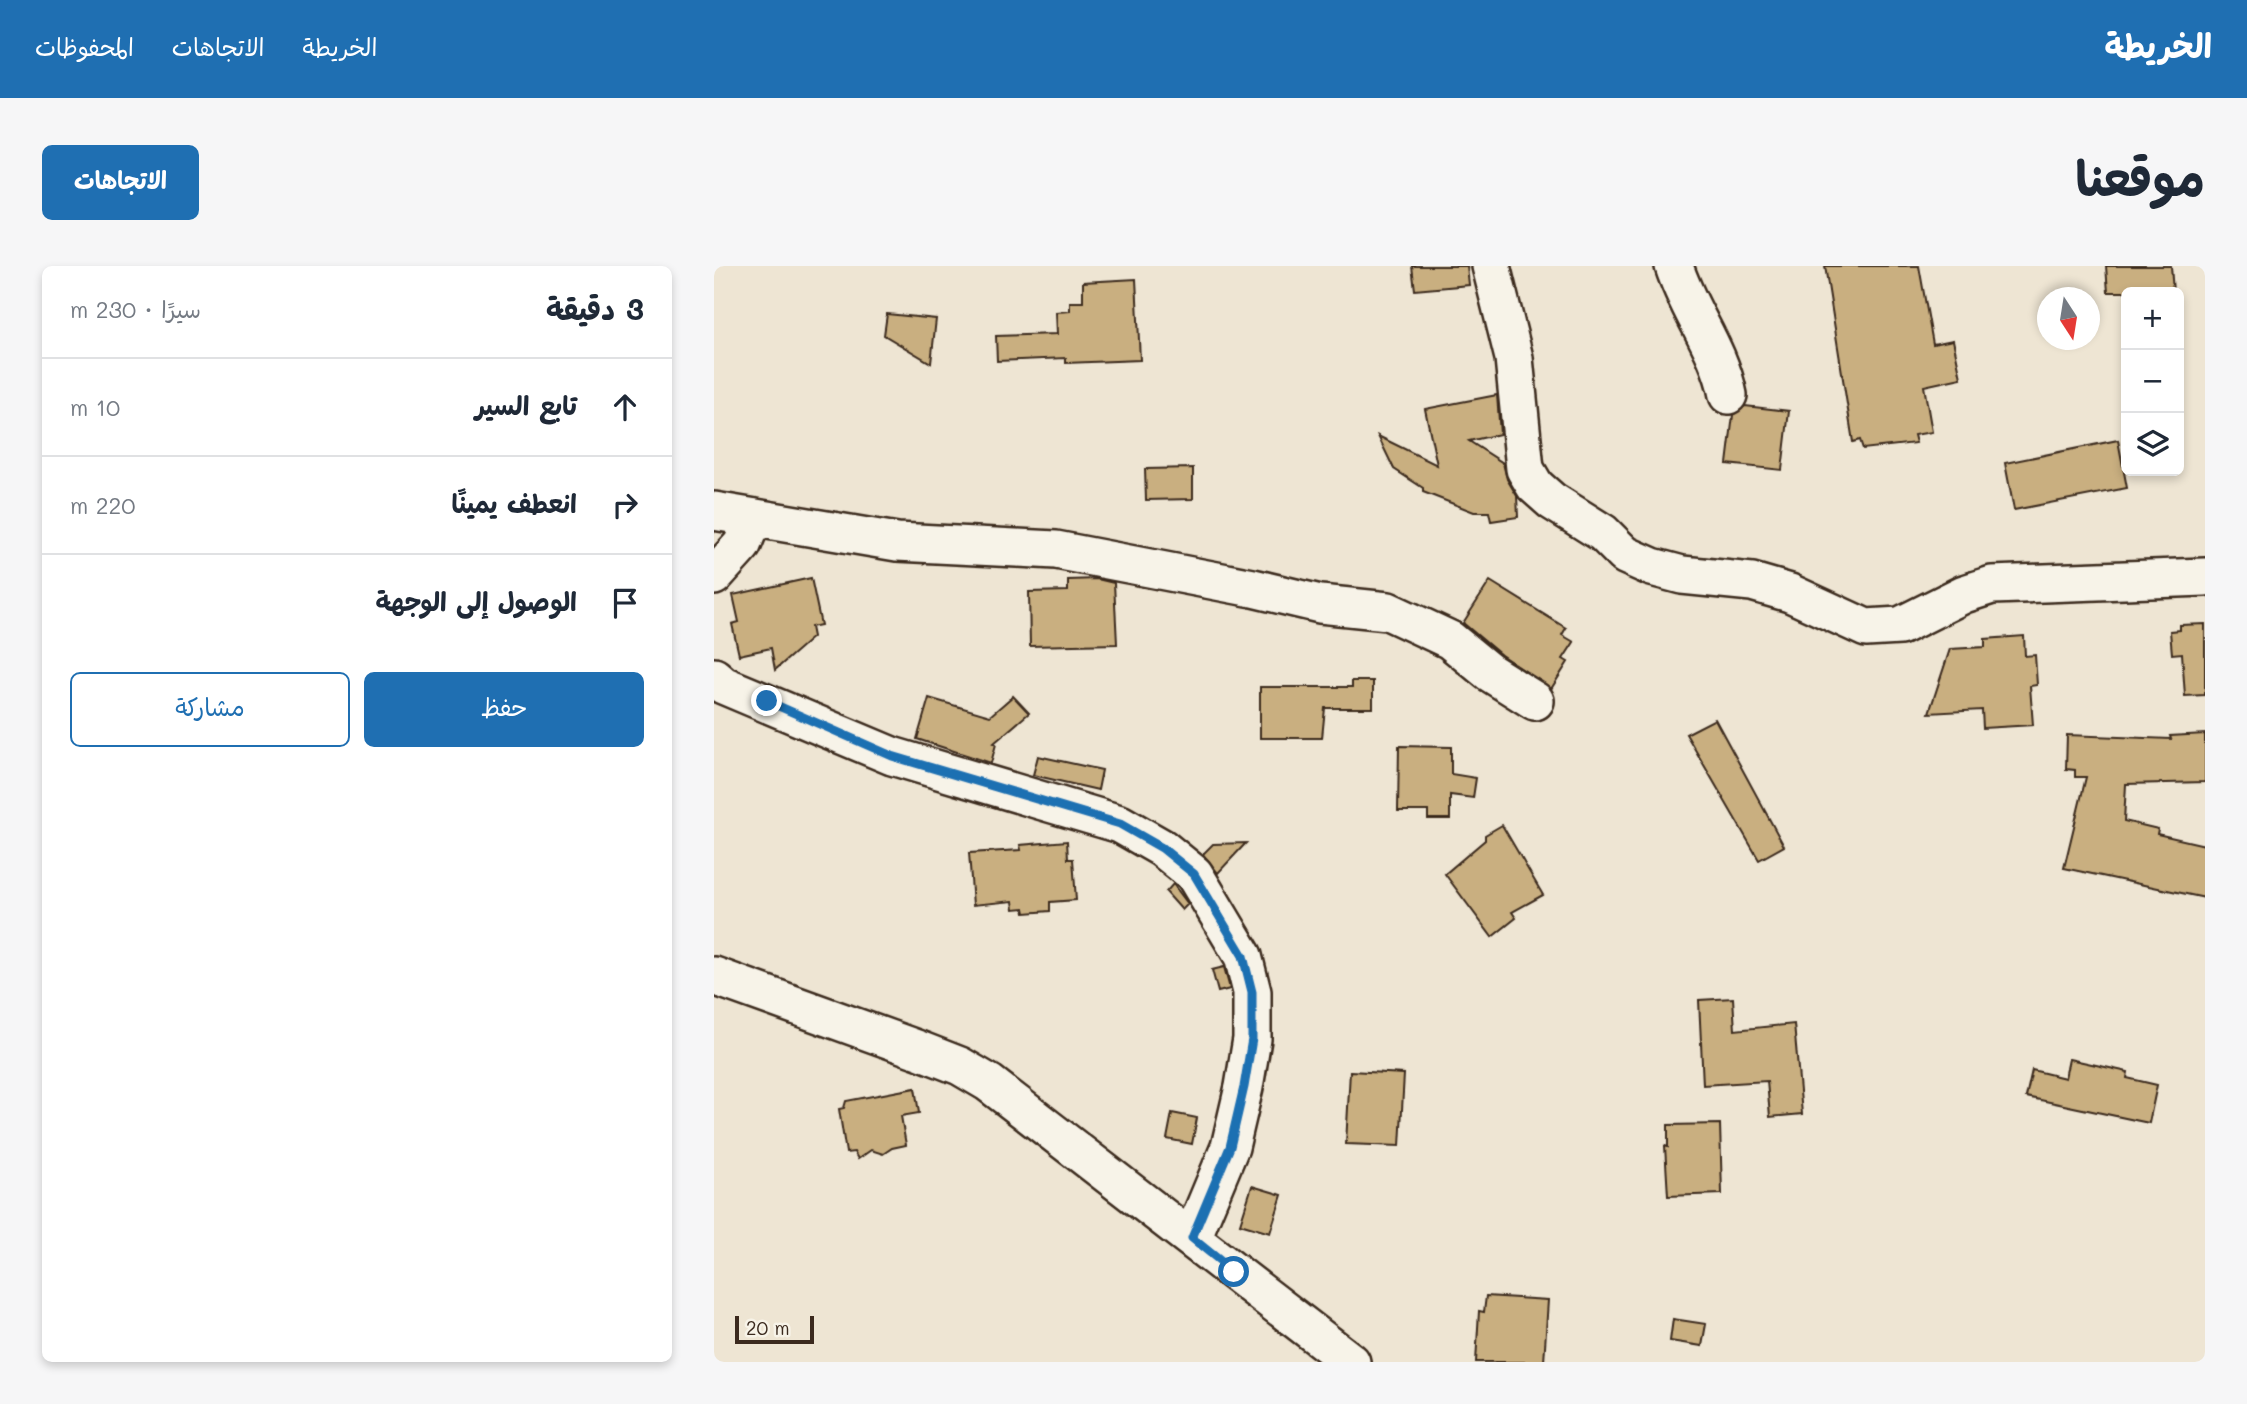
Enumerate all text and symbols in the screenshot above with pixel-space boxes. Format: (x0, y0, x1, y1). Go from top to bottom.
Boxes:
text: الخريطة (2105, 23, 2212, 66)
text: المحفوظات (35, 31, 134, 62)
text: الاتجاهات (172, 31, 265, 62)
text: الخريطة (303, 31, 377, 62)
button: الاتجاهات (42, 145, 199, 220)
text: موقعنا (2075, 145, 2205, 208)
north arrow (2037, 287, 2100, 350)
map controls (2121, 287, 2184, 476)
button: + (2121, 287, 2184, 350)
text: 3 دقيقة (546, 288, 644, 328)
text: سيرًا · 230 m (70, 294, 201, 324)
button: − (2121, 350, 2184, 413)
text: تابع السير (475, 388, 577, 422)
icon: ahead (606, 388, 644, 426)
text: 10 m (70, 392, 120, 422)
button: layers (2121, 413, 2184, 476)
text: انعطف يمينًا (452, 486, 577, 520)
icon: right (606, 486, 644, 524)
text: 220 m (70, 490, 136, 520)
text: الوصول إلى الوجهة (375, 584, 577, 618)
icon: arrive (606, 584, 644, 622)
button: مشاركة (70, 672, 350, 747)
button: حفظ (364, 672, 644, 747)
route end (751, 685, 782, 716)
route start (1218, 1256, 1249, 1287)
scale bar (735, 1313, 814, 1345)
text: 20 m (746, 1315, 790, 1340)

